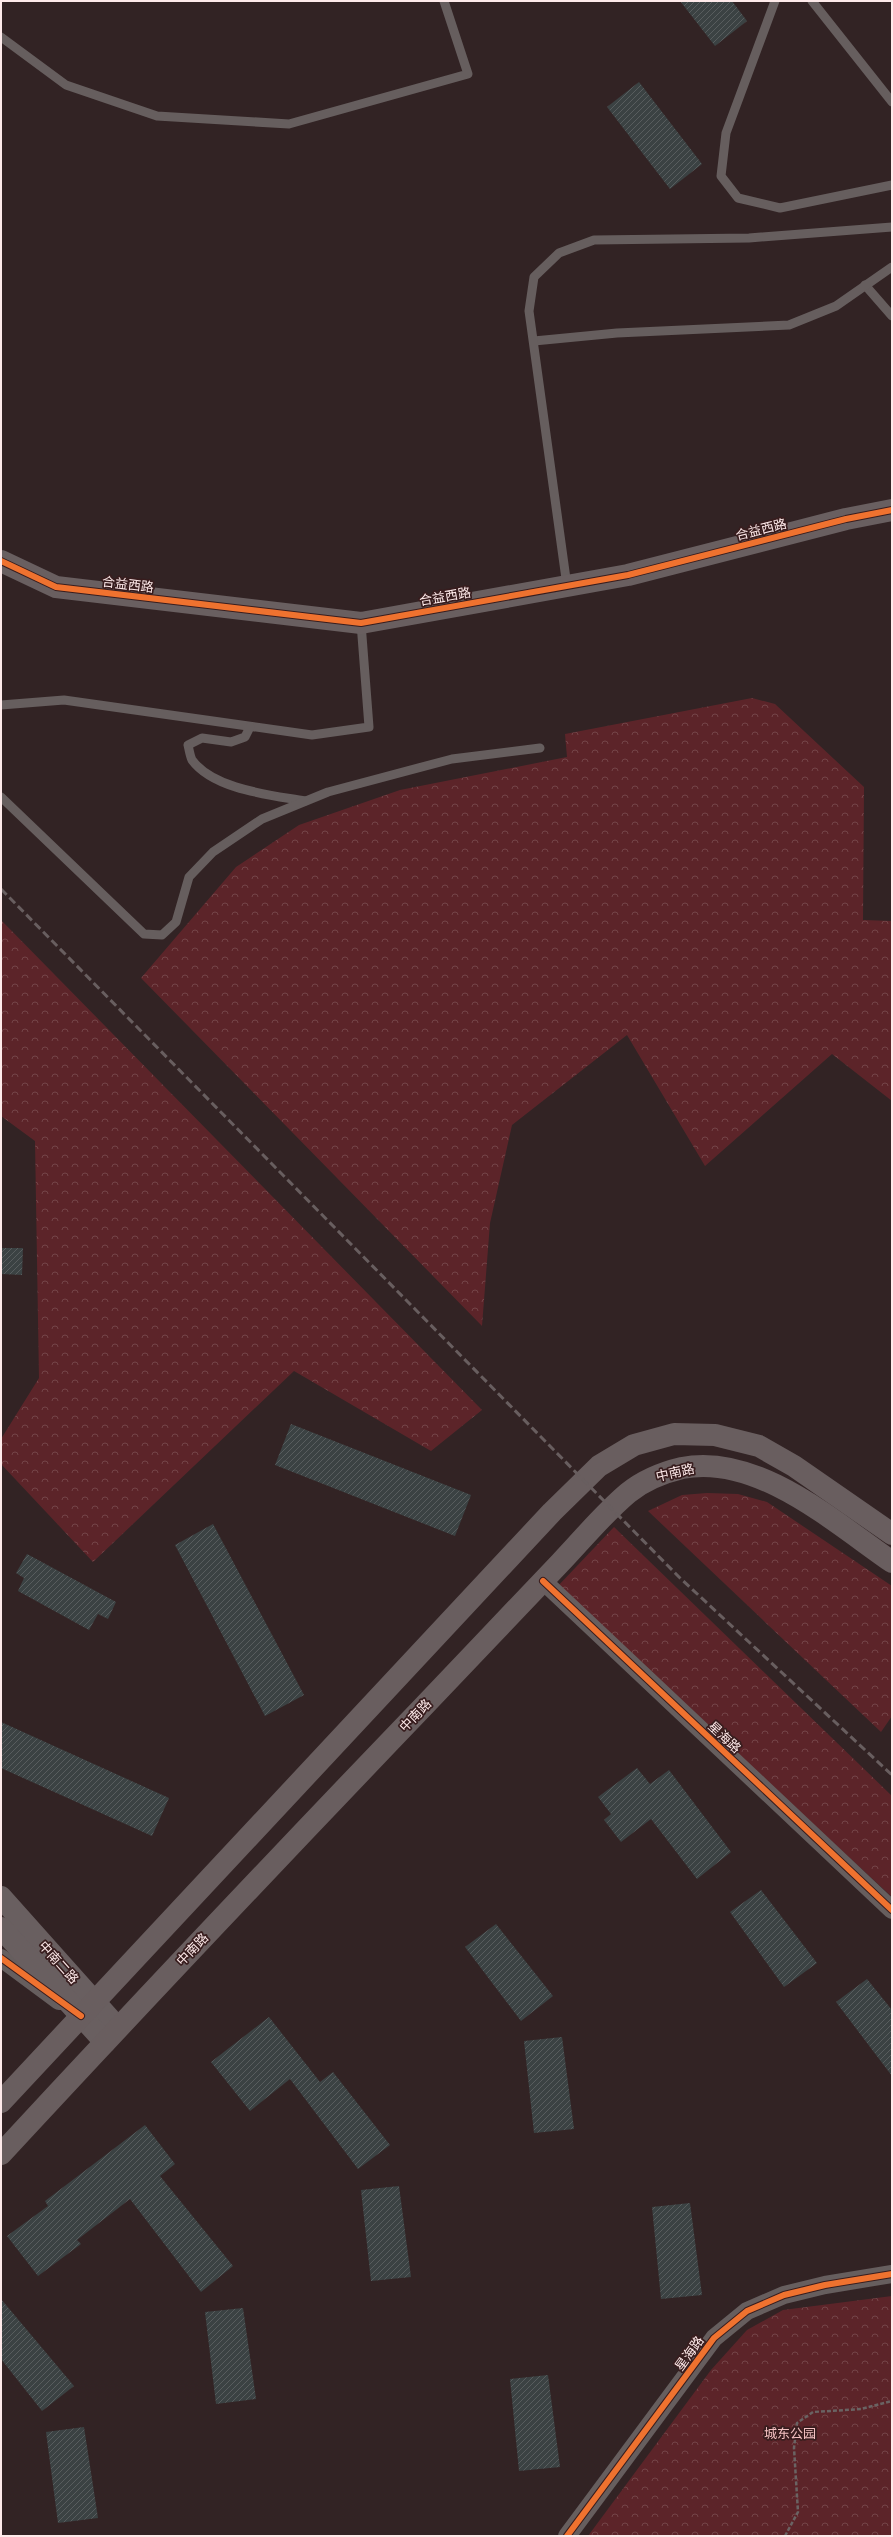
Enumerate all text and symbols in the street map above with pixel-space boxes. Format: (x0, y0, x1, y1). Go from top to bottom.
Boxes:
street label: 合益西路 (734, 515, 788, 544)
street label: 合益西路 (101, 573, 155, 596)
street label: 合益西路 (418, 584, 472, 609)
street label: 中南路 (654, 1460, 696, 1485)
street label: 中南路 (396, 1695, 435, 1735)
street label: 星海路 (705, 1718, 745, 1757)
street label: 中南路 (173, 1929, 212, 1969)
street label: 中南二路 (35, 1937, 82, 1987)
street label: 星海路 (671, 2333, 708, 2374)
park label: 城东公园 (764, 2425, 816, 2442)

